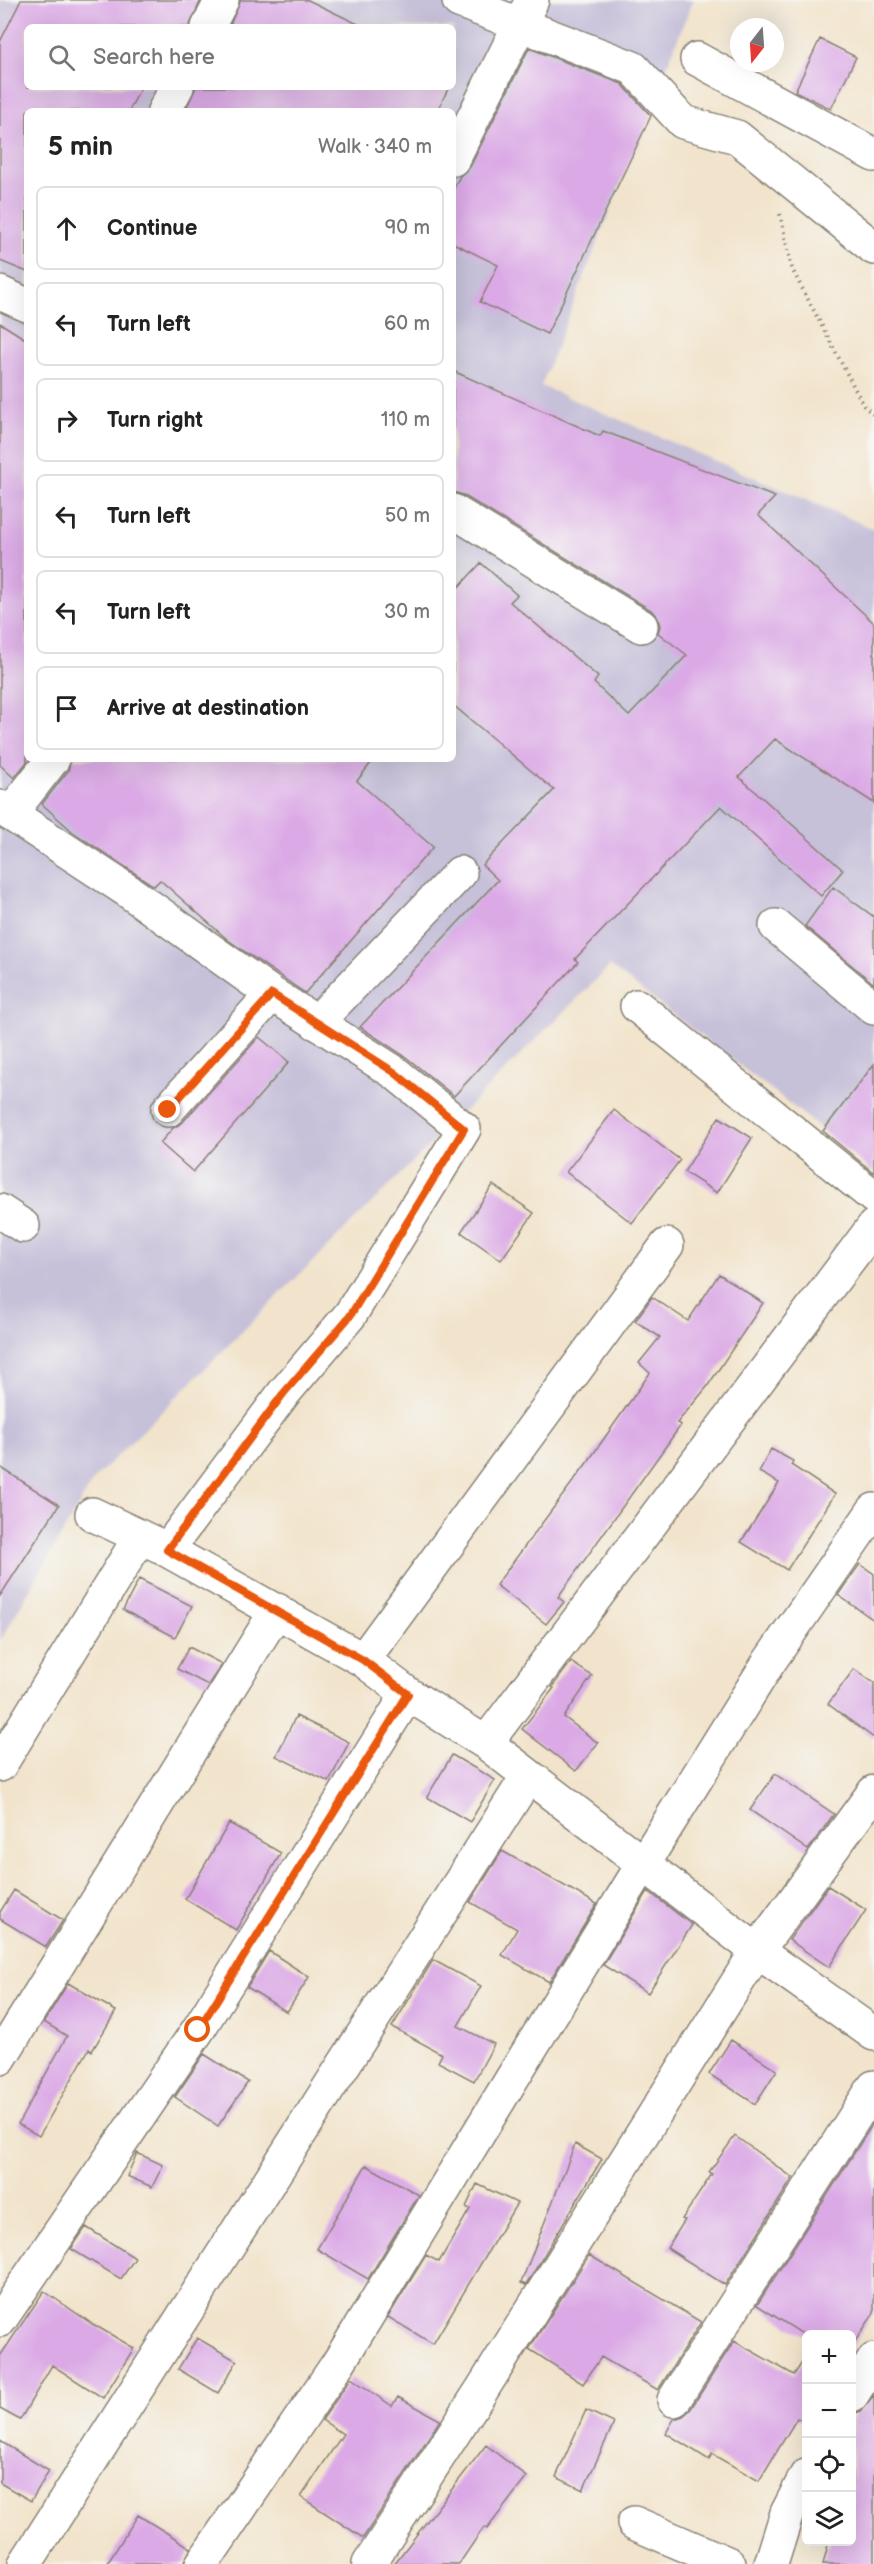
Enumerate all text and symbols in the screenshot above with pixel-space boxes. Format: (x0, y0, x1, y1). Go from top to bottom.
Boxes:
north arrow (730, 18, 784, 72)
search box (24, 24, 456, 90)
icon: search (45, 41, 78, 74)
text: Search here (93, 44, 215, 71)
text: 5 min (48, 132, 113, 163)
text: Walk · 340 m (318, 135, 432, 159)
icon: ahead (50, 212, 83, 245)
text: Continue (107, 215, 197, 242)
text: 90 m (385, 216, 430, 240)
icon: left (50, 308, 83, 341)
text: Turn left (107, 311, 191, 338)
text: 60 m (384, 312, 430, 336)
icon: right (50, 404, 83, 437)
text: Turn right (107, 407, 203, 434)
text: 110 m (381, 408, 430, 432)
icon: left (50, 500, 83, 533)
text: Turn left (107, 503, 191, 530)
text: 50 m (385, 504, 430, 528)
icon: left (50, 596, 83, 629)
text: Turn left (107, 599, 191, 626)
text: 30 m (384, 600, 430, 624)
icon: arrive (50, 692, 83, 725)
text: Arrive at destination (107, 695, 309, 722)
route end (154, 1096, 180, 1122)
route start (184, 2016, 210, 2042)
map controls (802, 2330, 856, 2546)
button: + (802, 2330, 856, 2384)
button: − (802, 2384, 856, 2438)
button: locate (802, 2438, 856, 2492)
button: layers (802, 2492, 856, 2546)

